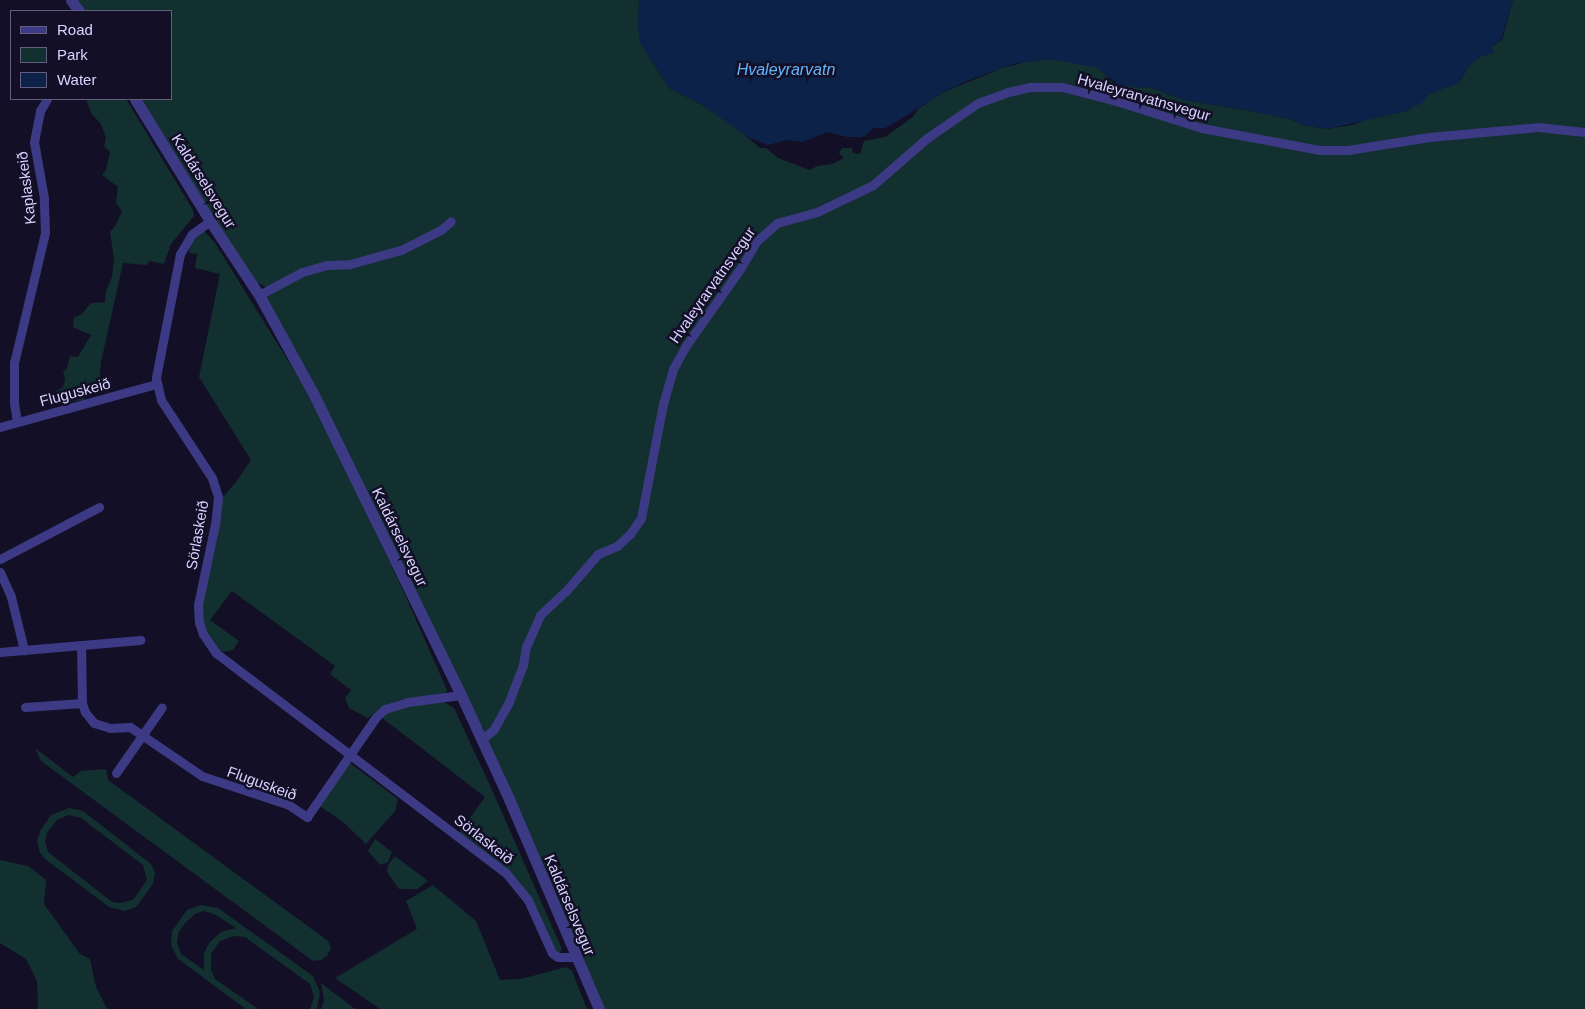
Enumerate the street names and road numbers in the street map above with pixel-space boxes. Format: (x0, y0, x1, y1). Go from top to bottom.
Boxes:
street label: Hvaleyrarvatnsvegur (1075, 69, 1213, 125)
street label: Kaldárselsvegur (168, 131, 240, 231)
street label: Kaplaskeið (13, 150, 39, 226)
street label: Hvaleyrarvatnsvegur (665, 223, 759, 347)
street label: Fluguskeið (38, 374, 112, 410)
street label: Kaldárselsvegur (368, 485, 432, 589)
street label: Sörlaskeið (182, 499, 212, 571)
street label: Fluguskeið (225, 762, 299, 804)
street label: Sörlaskeið (451, 810, 517, 868)
street label: Kaldárselsvegur (541, 852, 599, 958)

